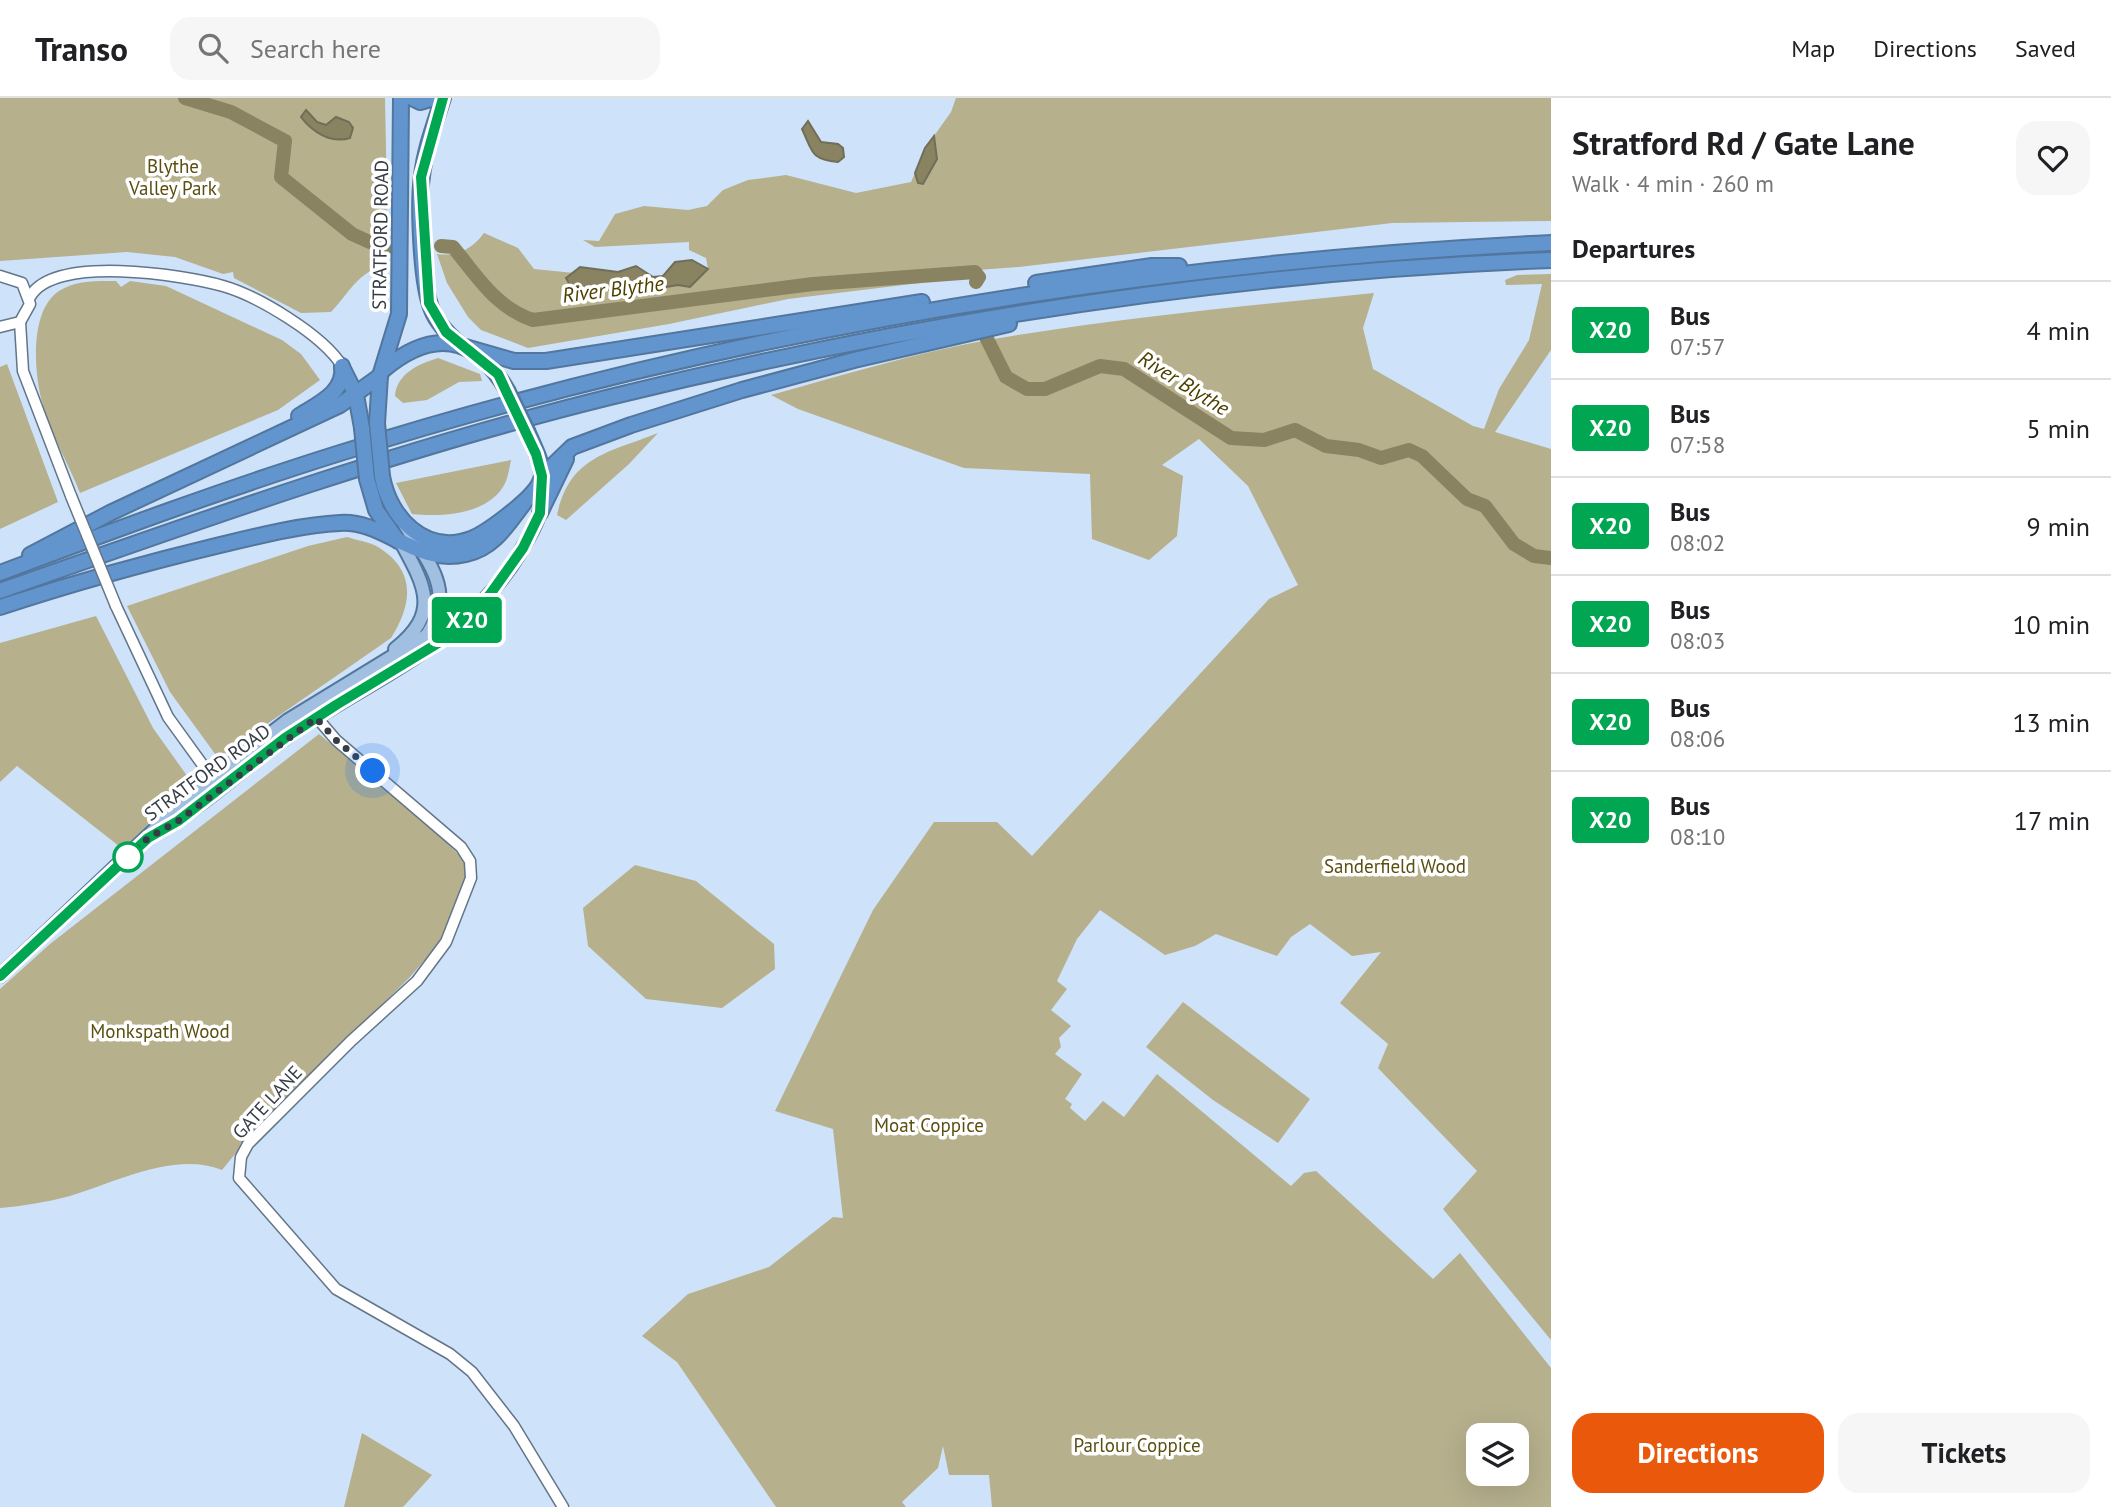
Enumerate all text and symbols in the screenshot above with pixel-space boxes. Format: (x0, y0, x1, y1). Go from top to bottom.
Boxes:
search box (170, 17, 660, 80)
text: Transo (35, 27, 128, 70)
icon: search (194, 29, 232, 67)
text: Search here (250, 32, 381, 65)
text: Map (1791, 33, 1835, 64)
text: Directions (1873, 33, 1977, 64)
text: Saved (2015, 33, 2076, 64)
text: Stratford Rd / Gate Lane (1572, 121, 1915, 164)
button: heart (2016, 121, 2090, 195)
park label: Blythe Valley Park (128, 154, 217, 200)
street label: STRATFORD ROAD (367, 160, 393, 310)
text: Walk · 4 min · 260 m (1572, 169, 1774, 198)
text: Departures (1572, 232, 1695, 265)
water label: River Blythe (561, 269, 666, 309)
text: Bus (1670, 299, 1710, 332)
text: X20 (1589, 314, 1632, 345)
text: 4 min (2027, 314, 2090, 347)
text: 07:57 (1670, 332, 1725, 361)
water label: River Blythe (1133, 344, 1235, 422)
text: Bus (1670, 397, 1710, 430)
text: X20 (1589, 412, 1632, 443)
text: 5 min (2027, 412, 2090, 445)
text: 07:58 (1670, 430, 1725, 459)
text: Bus (1670, 495, 1710, 528)
text: X20 (1589, 510, 1632, 541)
text: 9 min (2027, 510, 2090, 543)
text: 08:02 (1670, 528, 1725, 557)
text: Bus (1670, 593, 1710, 626)
line badge: X20 (427, 597, 507, 643)
text: X20 (446, 604, 488, 635)
text: X20 (1589, 608, 1632, 639)
text: 10 min (2012, 608, 2090, 641)
text: 08:03 (1670, 626, 1725, 655)
text: Bus (1670, 691, 1710, 724)
text: X20 (1589, 706, 1632, 737)
text: 13 min (2012, 706, 2090, 739)
street label: STRATFORD ROAD (139, 718, 275, 826)
text: 08:06 (1670, 724, 1725, 753)
your location (355, 753, 390, 788)
text: Bus (1670, 789, 1710, 822)
text: X20 (1589, 804, 1632, 835)
text: 17 min (2014, 804, 2090, 837)
text: 08:10 (1670, 822, 1725, 851)
unlabelled marker (113, 842, 143, 872)
park label: Sanderfield Wood (1324, 854, 1466, 878)
park label: Monkspath Wood (90, 1019, 230, 1043)
street label: GATE LANE (227, 1060, 307, 1144)
park label: Moat Coppice (874, 1113, 984, 1137)
button: Directions (1572, 1413, 1824, 1493)
button: Tickets (1838, 1413, 2090, 1493)
map controls (1466, 1423, 1529, 1486)
button: layers (1466, 1423, 1529, 1486)
park label: Parlour Coppice (1073, 1433, 1201, 1457)

